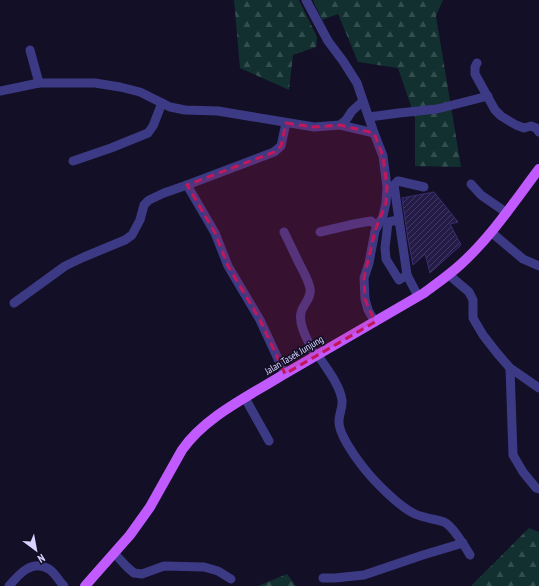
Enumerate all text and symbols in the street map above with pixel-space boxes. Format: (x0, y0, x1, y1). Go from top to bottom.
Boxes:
street label: Jalan Tasek Junjung (261, 332, 326, 378)
north arrow (16, 530, 56, 570)
text: N (35, 551, 48, 566)

